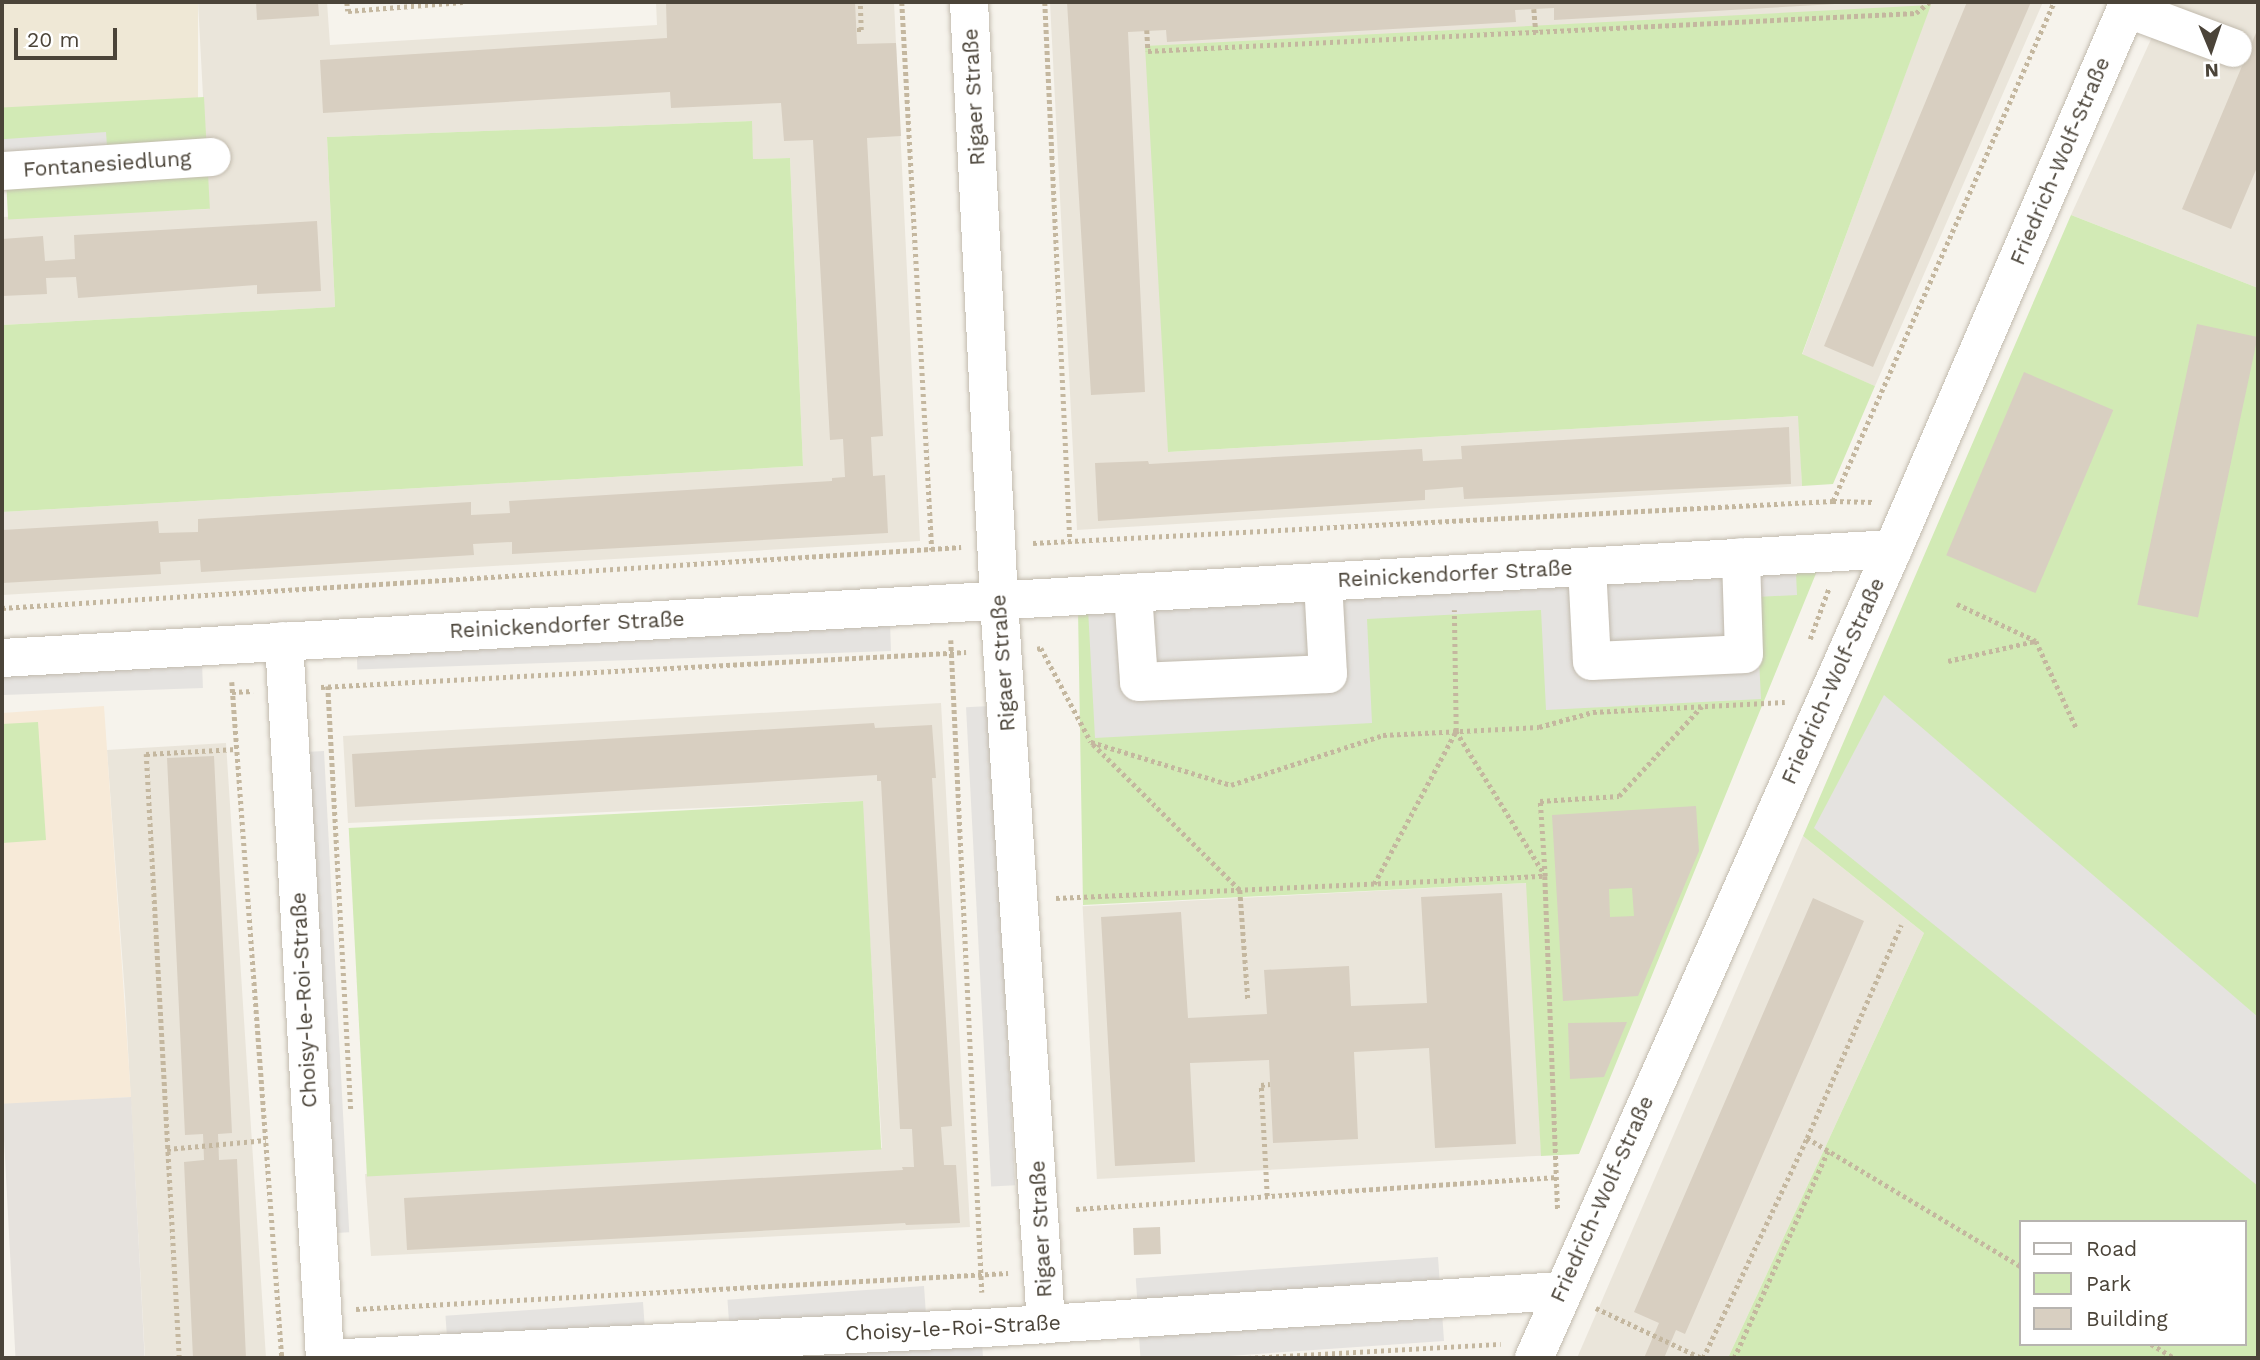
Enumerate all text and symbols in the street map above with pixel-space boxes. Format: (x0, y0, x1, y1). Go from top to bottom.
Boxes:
scale bar (18, 14, 121, 58)
north arrow (2176, 14, 2246, 84)
text: 20 m (27, 27, 79, 52)
street label: Rigaer Straße (958, 28, 990, 166)
street label: Friedrich-Wolf-Straße (2005, 53, 2115, 269)
text: N (2204, 59, 2219, 82)
street label: Fontanesiedlung (22, 146, 192, 182)
street label: Reinickendorfer Straße (1337, 555, 1573, 593)
street label: Friedrich-Wolf-Straße (1776, 574, 1890, 788)
street label: Rigaer Straße (986, 593, 1020, 733)
street label: Reinickendorfer Straße (449, 606, 685, 644)
street label: Choisy-le-Roi-Straße (286, 892, 322, 1108)
street label: Friedrich-Wolf-Straße (1545, 1092, 1659, 1306)
street label: Rigaer Straße (1025, 1160, 1057, 1298)
legend (2018, 1220, 2246, 1346)
text: Road (2086, 1236, 2137, 1261)
text: Park (2086, 1271, 2131, 1296)
text: Building (2086, 1306, 2168, 1331)
street label: Choisy-le-Roi-Straße (845, 1310, 1061, 1346)

